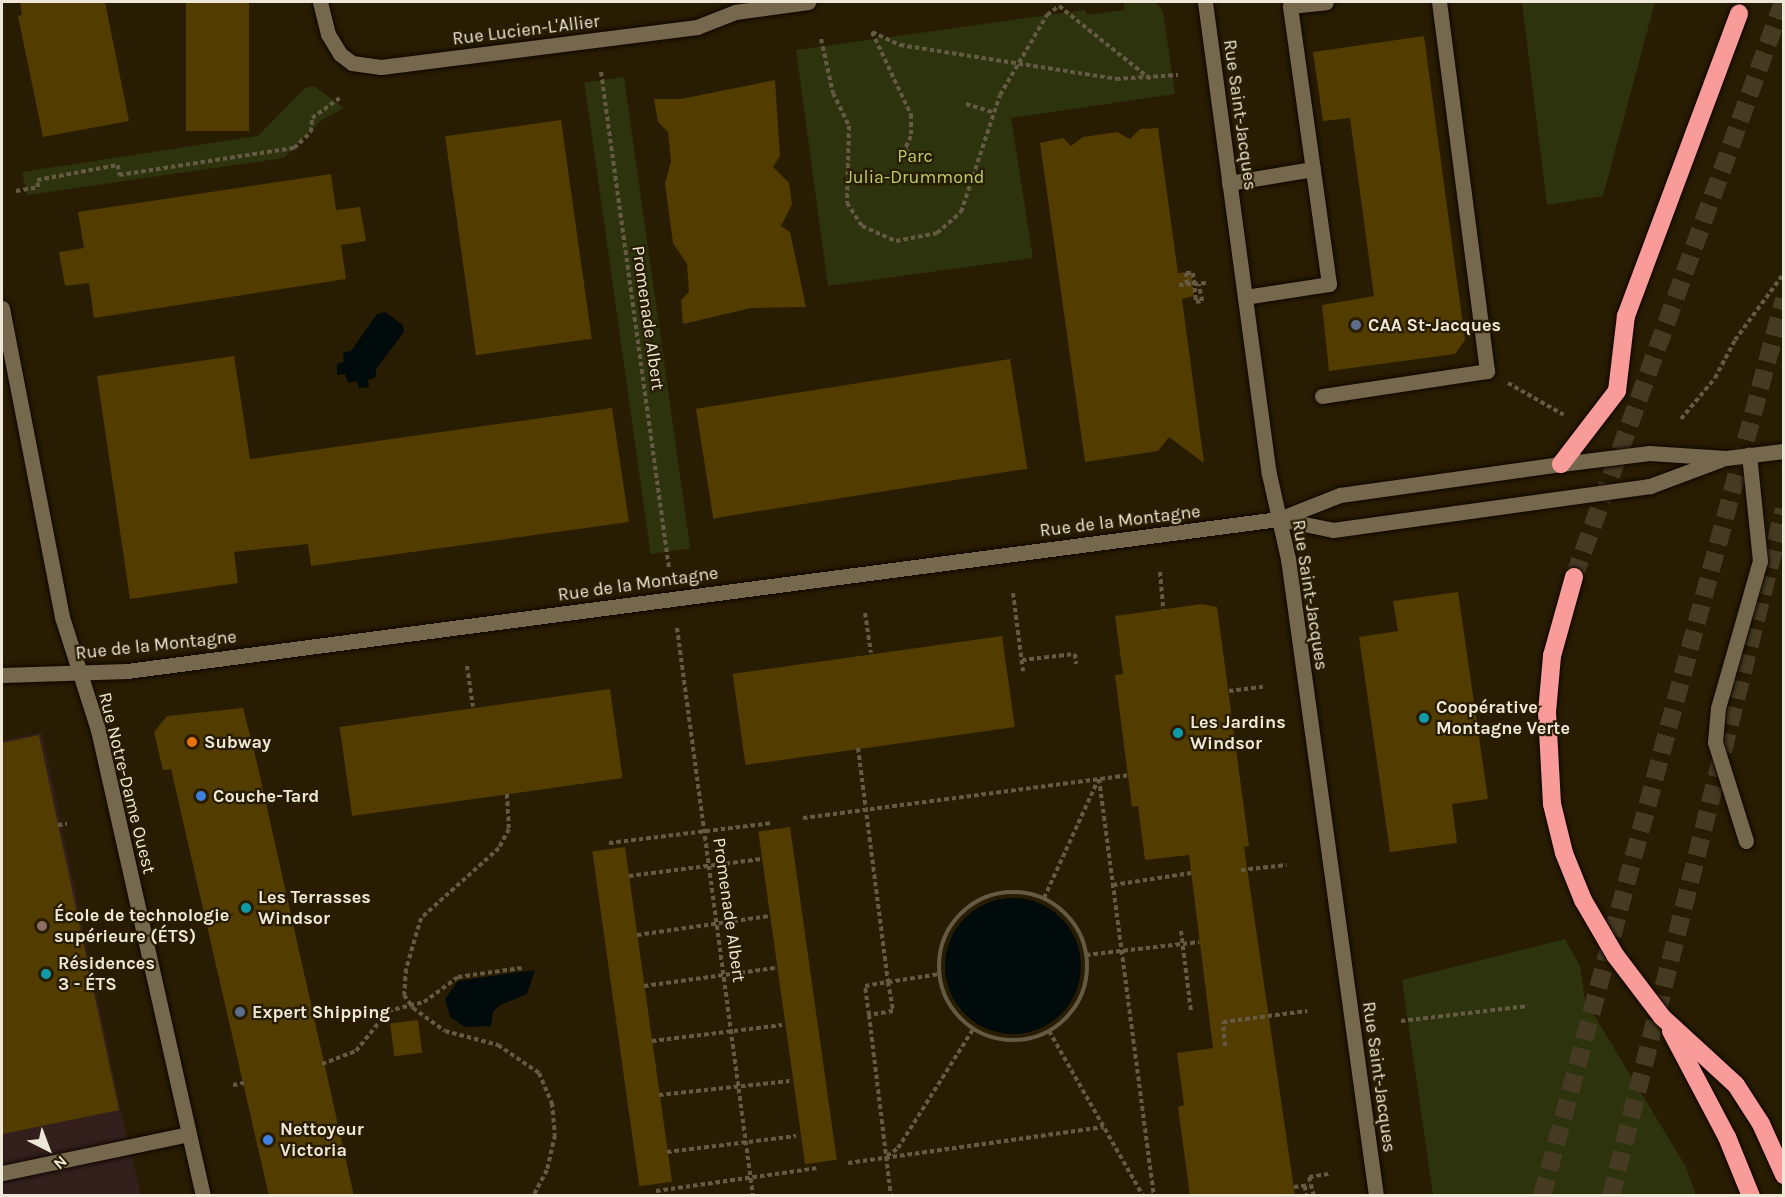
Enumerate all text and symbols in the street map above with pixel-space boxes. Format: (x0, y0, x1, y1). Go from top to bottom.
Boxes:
street label: Rue Lucien-L'Allier (451, 10, 601, 50)
street label: Rue Saint-Jacques (1219, 38, 1261, 192)
park label: Parc Julia-Drummond (845, 146, 985, 188)
street label: Promenade Albert (627, 244, 669, 392)
place label: CAA St-Jacques (1368, 314, 1501, 336)
marker: CAA St-Jacques (1349, 318, 1363, 332)
street label: Rue de la Montagne (1038, 500, 1202, 542)
street label: Rue Saint-Jacques (1287, 518, 1333, 672)
street label: Rue de la Montagne (556, 562, 720, 606)
street label: Rue de la Montagne (74, 626, 238, 664)
street label: Rue Notre-Dame Ouest (94, 690, 160, 876)
place label: Coopérative Montagne Verte (1436, 697, 1570, 740)
marker: Coopérative Montagne Verte (1417, 711, 1431, 725)
place label: Les Jardins Windsor (1190, 712, 1286, 754)
marker: Les Jardins Windsor (1171, 726, 1185, 740)
place label: Subway (204, 731, 271, 753)
marker: Subway (185, 735, 199, 749)
place label: Couche-Tard (213, 785, 319, 807)
marker: Couche-Tard (194, 789, 208, 803)
street label: Promenade Albert (708, 836, 750, 984)
place label: Les Terrasses Windsor (258, 887, 371, 930)
marker: Les Terrasses Windsor (239, 901, 253, 915)
place label: École de technologie supérieure (ÉTS) (54, 905, 229, 948)
marker: École de technologie supérieure (ÉTS) (35, 919, 49, 933)
place label: Résidences 3 - ÉTS (58, 953, 155, 996)
marker: Résidences 3 - ÉTS (39, 967, 53, 981)
street label: Rue Saint-Jacques (1358, 1000, 1400, 1154)
place label: Expert Shipping (252, 1001, 390, 1023)
marker: Expert Shipping (233, 1005, 247, 1019)
north arrow (18, 1119, 78, 1179)
place label: Nettoyeur Victoria (280, 1119, 364, 1162)
marker: Nettoyeur Victoria (261, 1133, 275, 1147)
text: N (50, 1152, 71, 1174)

